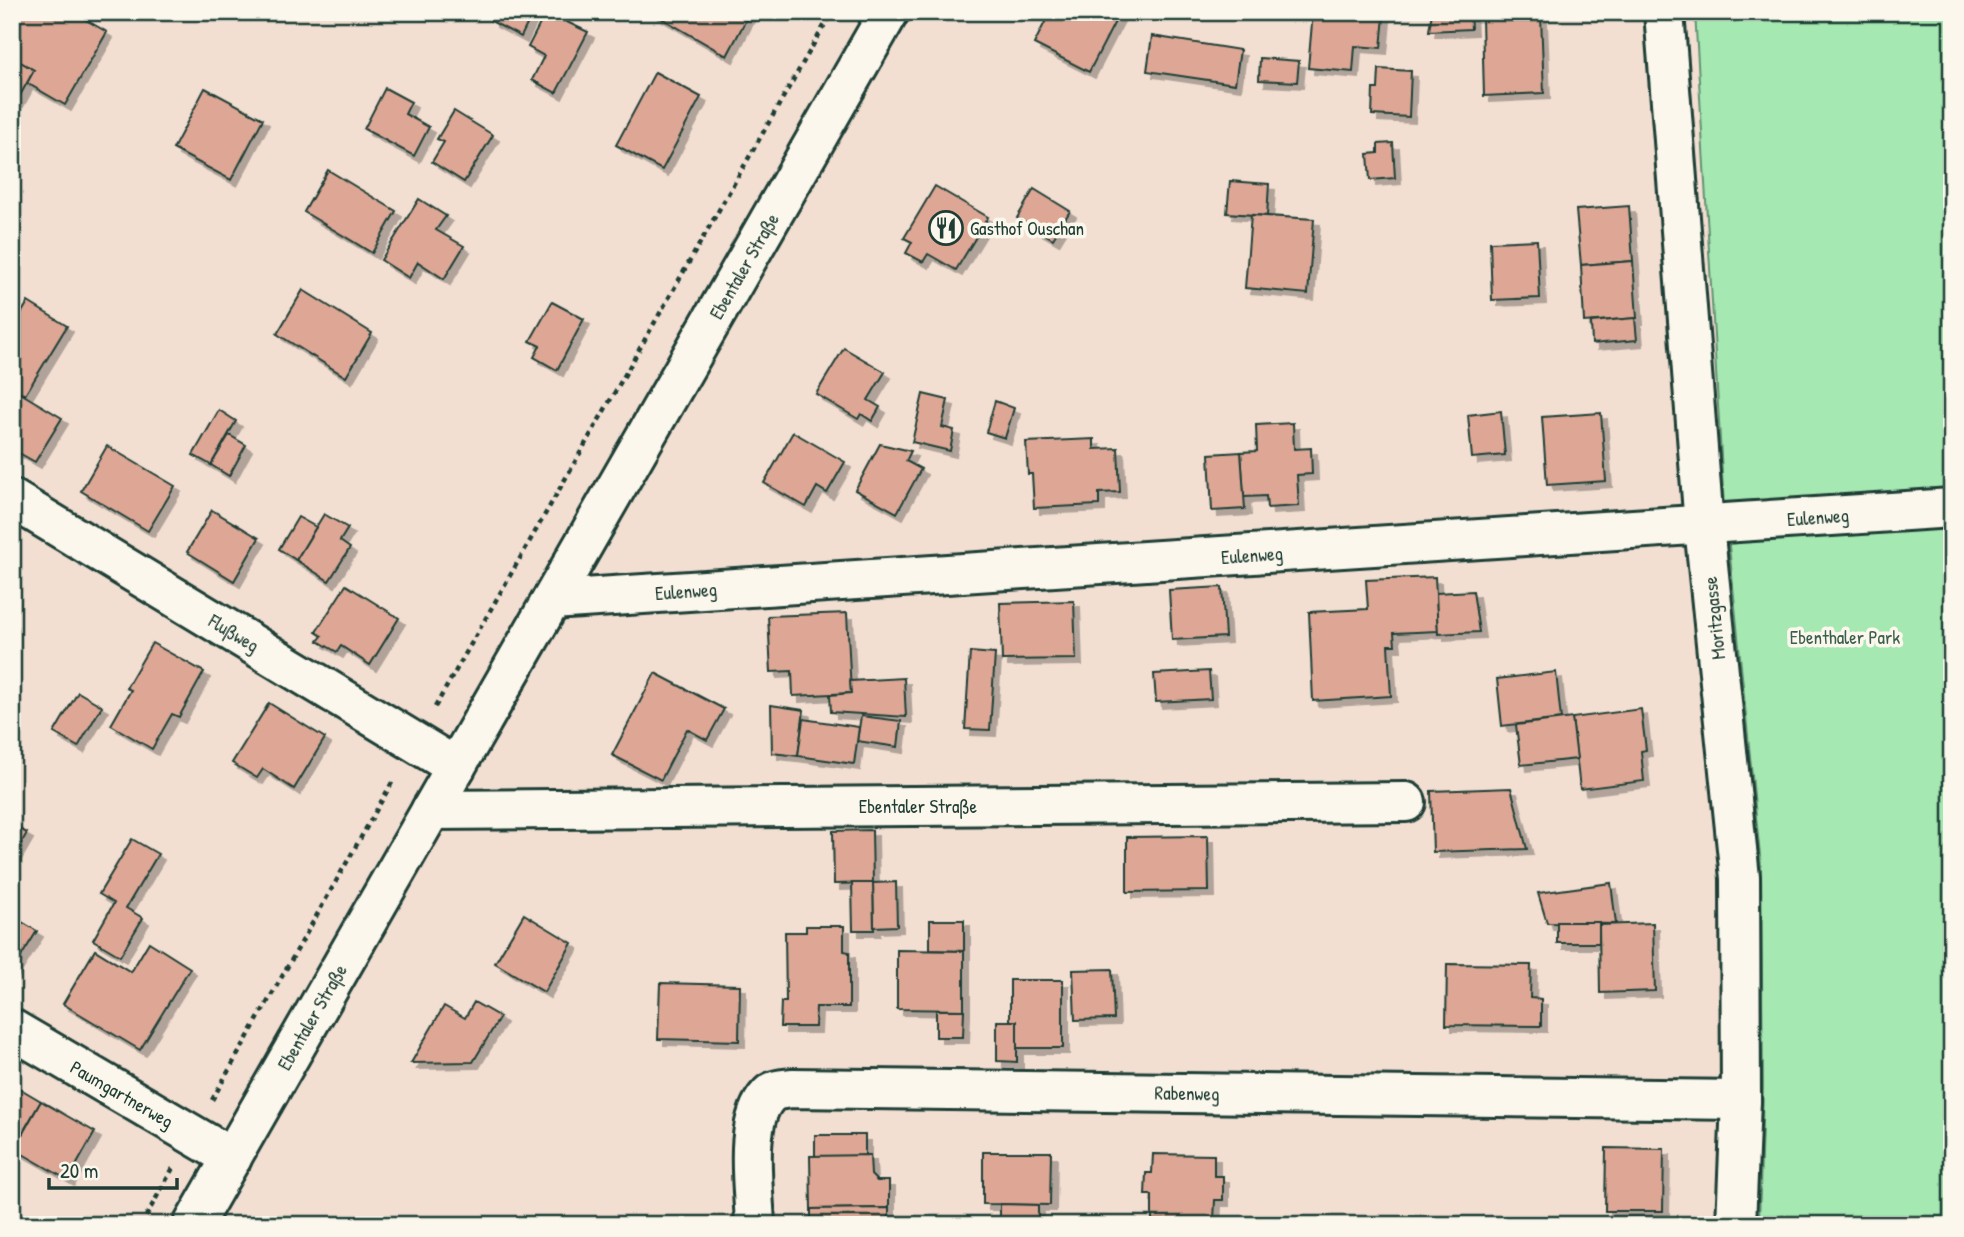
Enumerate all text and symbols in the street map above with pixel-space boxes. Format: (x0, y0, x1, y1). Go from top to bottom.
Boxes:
street label: Ebentaler Straße (703, 208, 785, 324)
restaurant icon: Gasthof Ouschan (927, 209, 965, 247)
place label: Gasthof Ouschan (970, 215, 1084, 241)
street label: Eulenweg (1786, 502, 1850, 532)
street label: Eulenweg (1220, 540, 1284, 570)
street label: Moritzgasse (1697, 575, 1731, 661)
street label: Eulenweg (654, 576, 718, 606)
street label: Flußweg (203, 607, 264, 658)
park label: Ebenthaler Park (1790, 624, 1900, 650)
street label: Ebentaler Straße (859, 793, 978, 819)
street label: Ebentaler Straße (271, 959, 353, 1075)
street label: Paumgartnerweg (66, 1054, 178, 1134)
street label: Rabenweg (1154, 1079, 1220, 1107)
scale bar (49, 1146, 177, 1190)
text: 20 m (60, 1156, 98, 1185)

